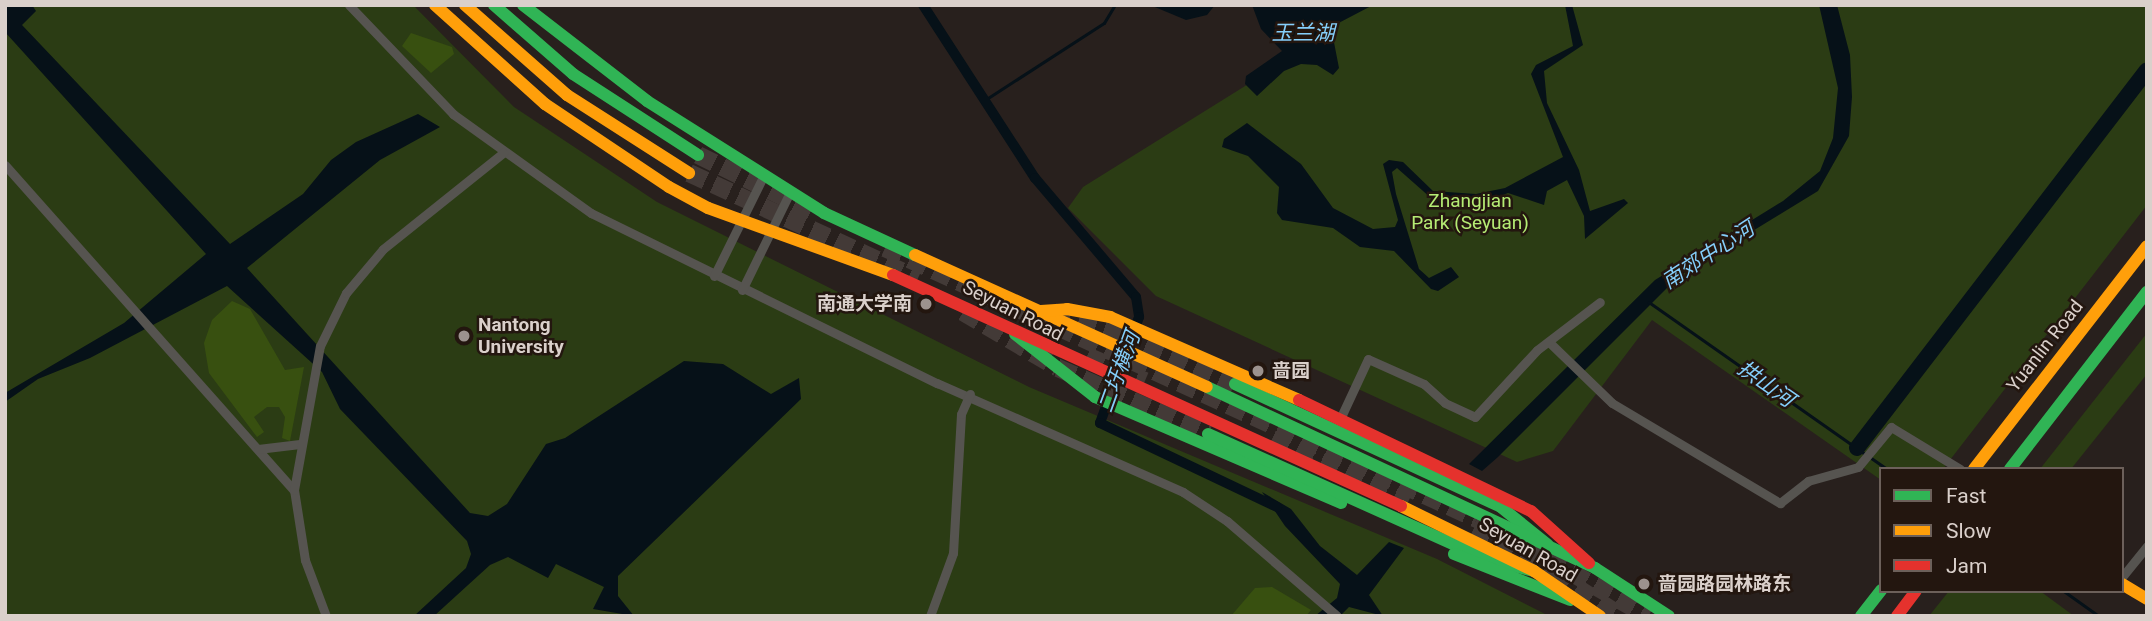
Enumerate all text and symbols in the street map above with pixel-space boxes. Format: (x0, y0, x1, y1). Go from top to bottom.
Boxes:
water label: 玉兰湖 (1272, 20, 1334, 46)
park label: Zhangjian Park (Seyuan) (1411, 190, 1529, 234)
water label: 南郊中心河 (1657, 216, 1759, 294)
street label: Seyuan Road (959, 276, 1067, 346)
place label: 南通大学南 (817, 293, 912, 315)
street label: Yuanlin Road (2002, 295, 2088, 397)
marker: 南通大学南 (918, 296, 934, 312)
place label: Nantong University (478, 314, 564, 358)
marker: Nantong University (456, 328, 472, 344)
water label: 二圩横河 (1093, 328, 1145, 416)
water label: 拱山河 (1733, 356, 1799, 412)
place label: 啬园 (1272, 360, 1310, 382)
marker: 啬园 (1250, 363, 1266, 379)
legend (1879, 467, 2124, 593)
text: Fast (1946, 484, 1986, 508)
street label: Seyuan Road (1475, 513, 1581, 587)
text: Slow (1946, 519, 1991, 543)
text: Jam (1946, 554, 1987, 578)
place label: 啬园路园林路东 (1658, 573, 1791, 595)
marker: 啬园路园林路东 (1636, 576, 1652, 592)

